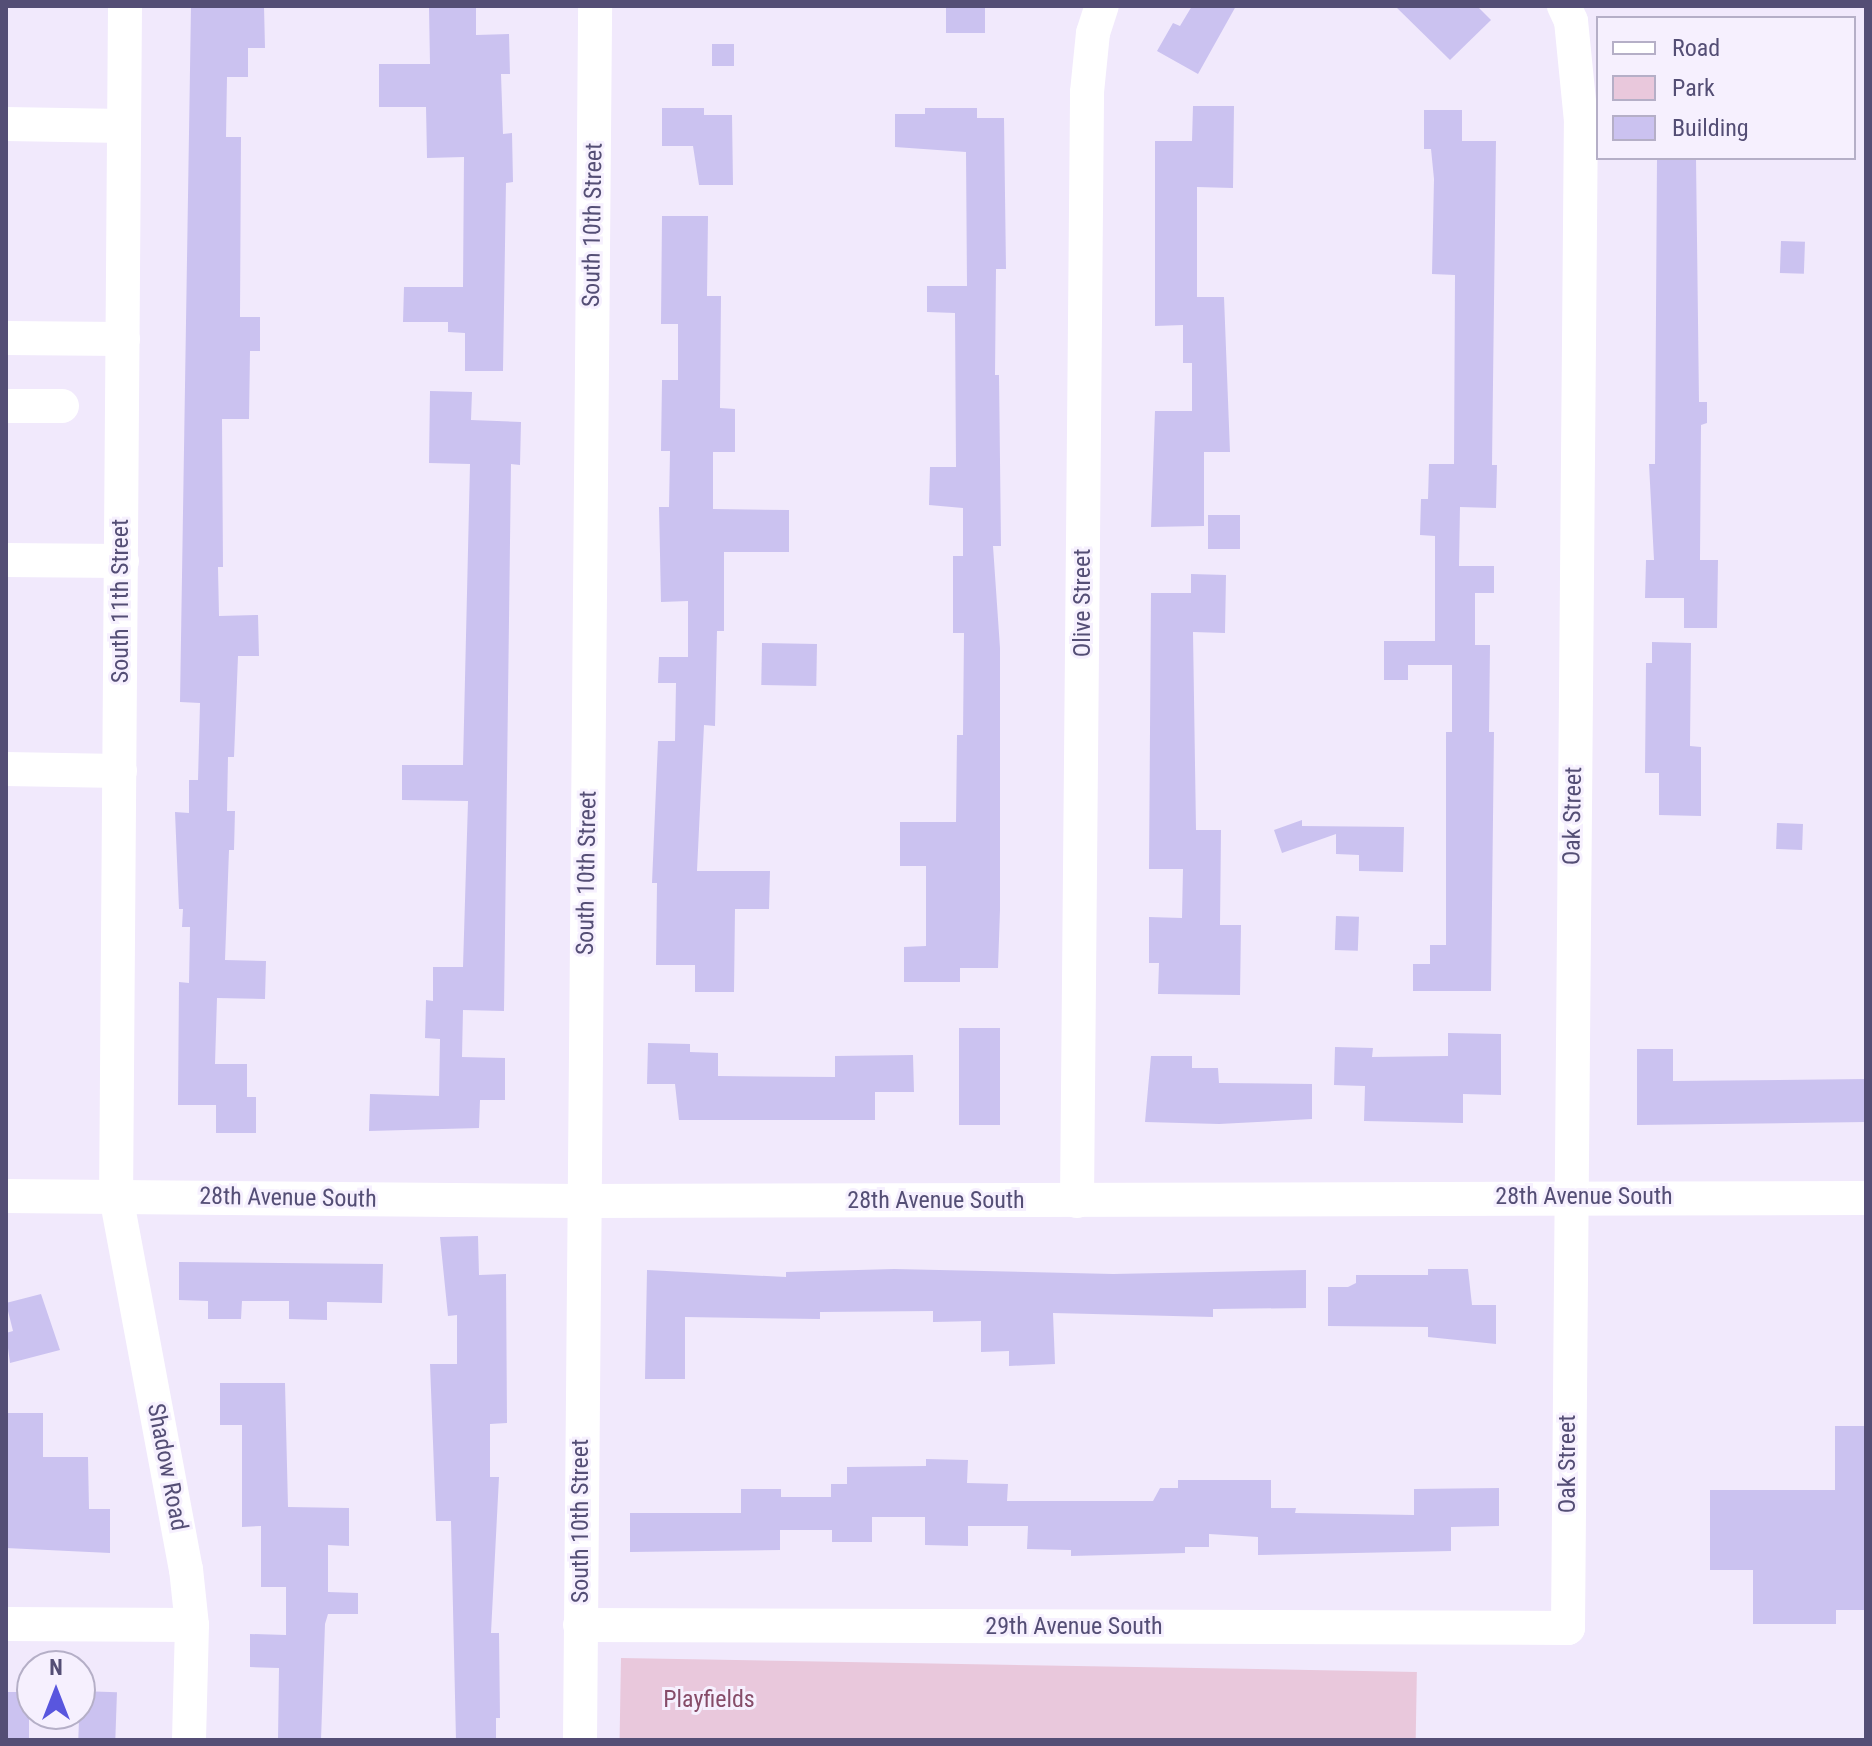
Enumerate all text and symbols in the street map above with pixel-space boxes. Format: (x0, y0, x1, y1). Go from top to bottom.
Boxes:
legend (1596, 16, 1856, 160)
text: Road (1672, 34, 1720, 62)
text: Park (1672, 74, 1715, 102)
text: Building (1672, 114, 1749, 142)
street label: South 10th Street (577, 143, 609, 307)
street label: South 11th Street (107, 519, 135, 683)
street label: Olive Street (1069, 549, 1097, 657)
street label: Oak Street (1558, 767, 1588, 865)
street label: South 10th Street (571, 791, 603, 955)
street label: 28th Avenue South (199, 1182, 377, 1214)
street label: 28th Avenue South (1495, 1183, 1673, 1211)
street label: 28th Avenue South (847, 1187, 1025, 1215)
street label: Shadow Road (141, 1401, 193, 1533)
street label: Oak Street (1554, 1415, 1582, 1513)
street label: South 10th Street (567, 1439, 595, 1603)
street label: 29th Avenue South (985, 1613, 1163, 1641)
north arrow (16, 1650, 96, 1730)
text: N (49, 1655, 63, 1680)
park label: Playfields (663, 1686, 755, 1714)

